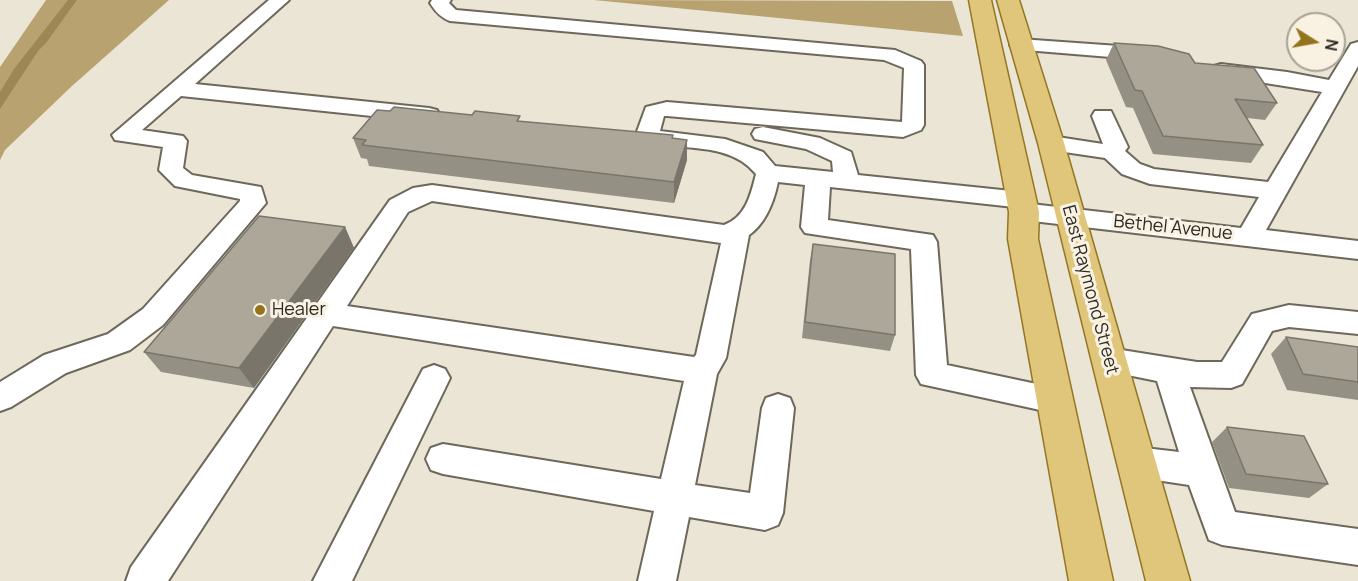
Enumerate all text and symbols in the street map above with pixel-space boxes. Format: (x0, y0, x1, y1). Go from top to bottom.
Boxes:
north arrow (1286, 12, 1346, 72)
text: N (1320, 37, 1344, 53)
street label: East Raymond Street (1057, 203, 1123, 377)
street label: Bethel Avenue (1112, 211, 1234, 245)
place label: Healer (272, 299, 326, 321)
marker: Healer (253, 303, 267, 317)

